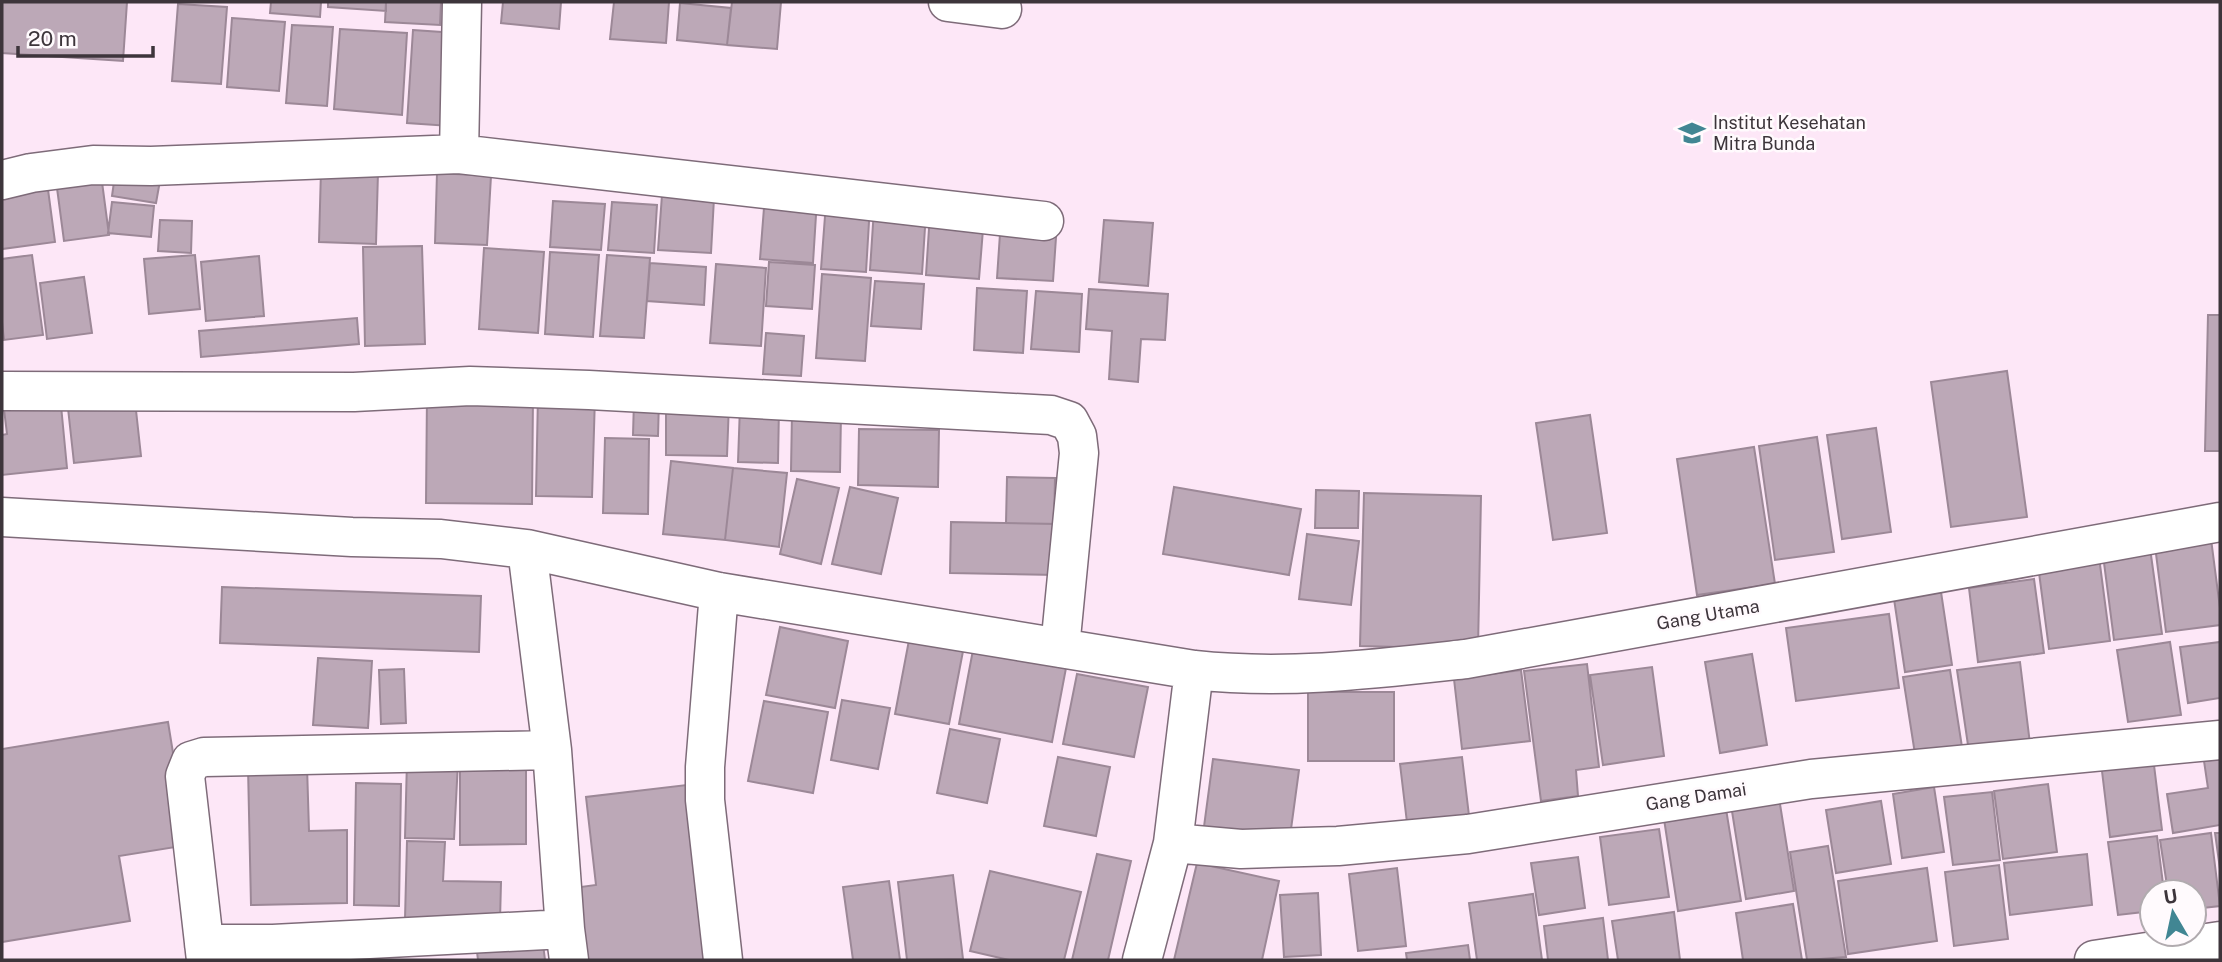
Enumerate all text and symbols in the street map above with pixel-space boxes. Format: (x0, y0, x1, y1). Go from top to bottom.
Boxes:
scale bar (18, 14, 152, 58)
text: 20 m (28, 26, 77, 51)
place label: Institut Kesehatan Mitra Bunda (1713, 112, 1866, 154)
school or university icon: Institut Kesehatan Mitra Bunda (1677, 118, 1707, 148)
street label: Gang Utama (1655, 595, 1761, 634)
street label: Gang Damai (1644, 778, 1748, 815)
north arrow (2138, 878, 2208, 948)
text: U (2162, 884, 2179, 908)

